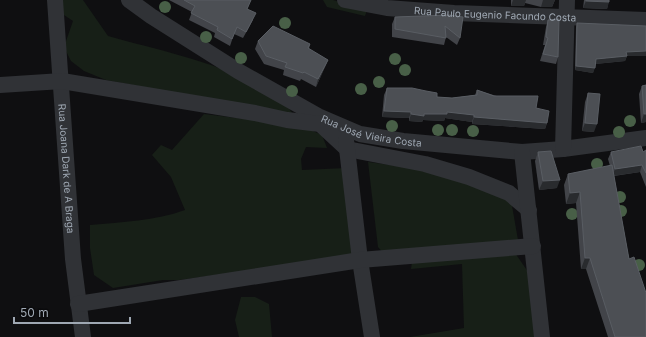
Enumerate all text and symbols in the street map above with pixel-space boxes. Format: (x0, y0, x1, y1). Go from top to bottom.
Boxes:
street label: Rua Paulo Eugenio Facundo Costa (414, 4, 576, 23)
street label: Rua Joana Dark de A Braga (56, 103, 77, 234)
street label: Rua José Vieira Costa (319, 112, 422, 149)
scale bar (14, 299, 130, 325)
text: 50 m (20, 305, 49, 320)

